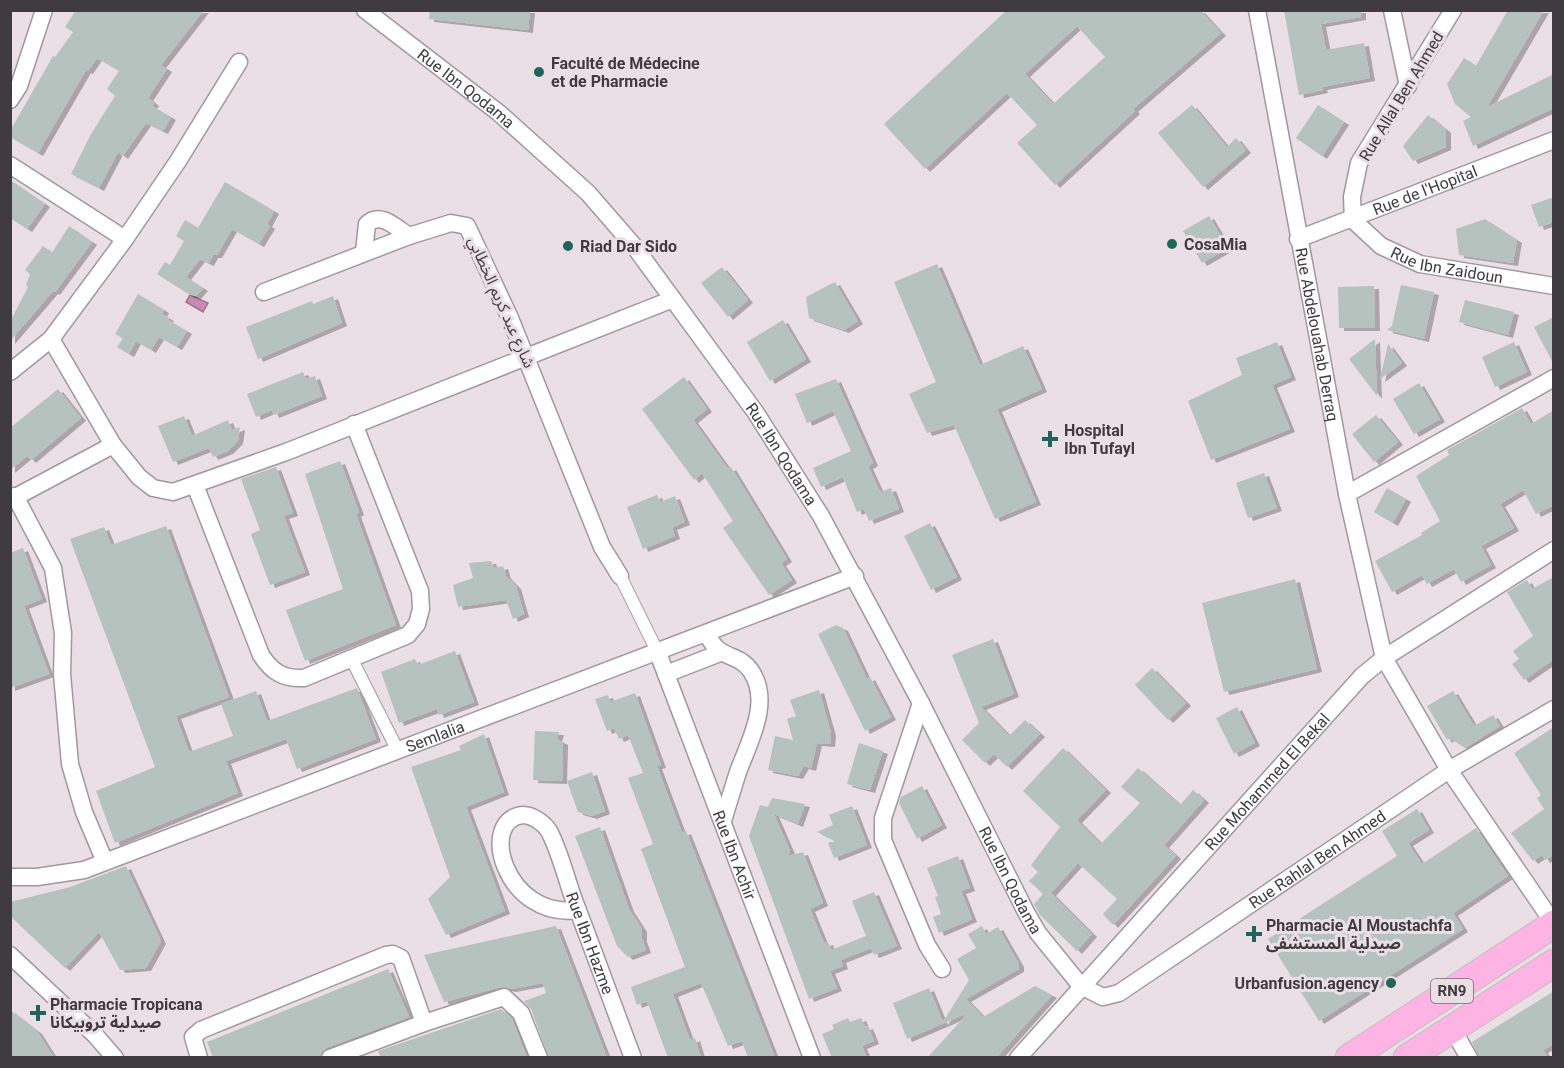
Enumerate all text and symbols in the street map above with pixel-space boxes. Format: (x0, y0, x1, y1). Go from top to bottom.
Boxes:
street label: Rue Allal Ben Ahmed (1355, 28, 1448, 165)
street label: Rue Ibn Qodama (414, 45, 518, 132)
place label: Faculté de Médecine et de Pharmacie (551, 54, 700, 91)
marker: Faculté de Médecine et de Pharmacie (532, 65, 546, 79)
street label: Rue de l'Hopital (1370, 162, 1480, 219)
street label: شارع عبد كريم الخطابي (461, 234, 539, 372)
place label: CosaMia (1184, 235, 1248, 254)
place label: Riad Dar Sido (580, 237, 677, 256)
marker: CosaMia (1165, 237, 1179, 251)
marker: Riad Dar Sido (561, 239, 575, 253)
street label: Rue Ibn Zaidoun (1388, 243, 1505, 288)
street label: Rue Abdelouahab Derraq (1291, 246, 1342, 423)
street label: Rue Ibn Qodama (742, 399, 821, 509)
place label: Hospital Ibn Tufayl (1064, 421, 1135, 458)
marker: Hospital Ibn Tufayl (1041, 430, 1059, 448)
street label: Rue Mohammed El Bekal (1201, 710, 1334, 854)
street label: Semlalia (403, 717, 467, 756)
street label: Rue Rahlal Ben Ahmed (1245, 807, 1389, 913)
street label: Rue Ibn Achir (709, 808, 760, 903)
street label: Rue Ibn Qodama (975, 824, 1045, 937)
street label: Rue Ibn Hazme (562, 889, 617, 997)
place label: Pharmacie Al Moustachfa صيدلية المستشفى (1266, 916, 1452, 953)
marker: Pharmacie Al Moustachfa صيدلية المستشفى (1247, 927, 1261, 941)
place label: Urbanfusion.agency (1235, 974, 1380, 993)
marker: Urbanfusion.agency (1384, 976, 1398, 990)
road number: RN9 (1431, 979, 1473, 1003)
place label: Pharmacie Tropicana صيدلية تروبيكانا (50, 995, 203, 1032)
marker: Pharmacie Tropicana صيدلية تروبيكانا (31, 1006, 45, 1020)

